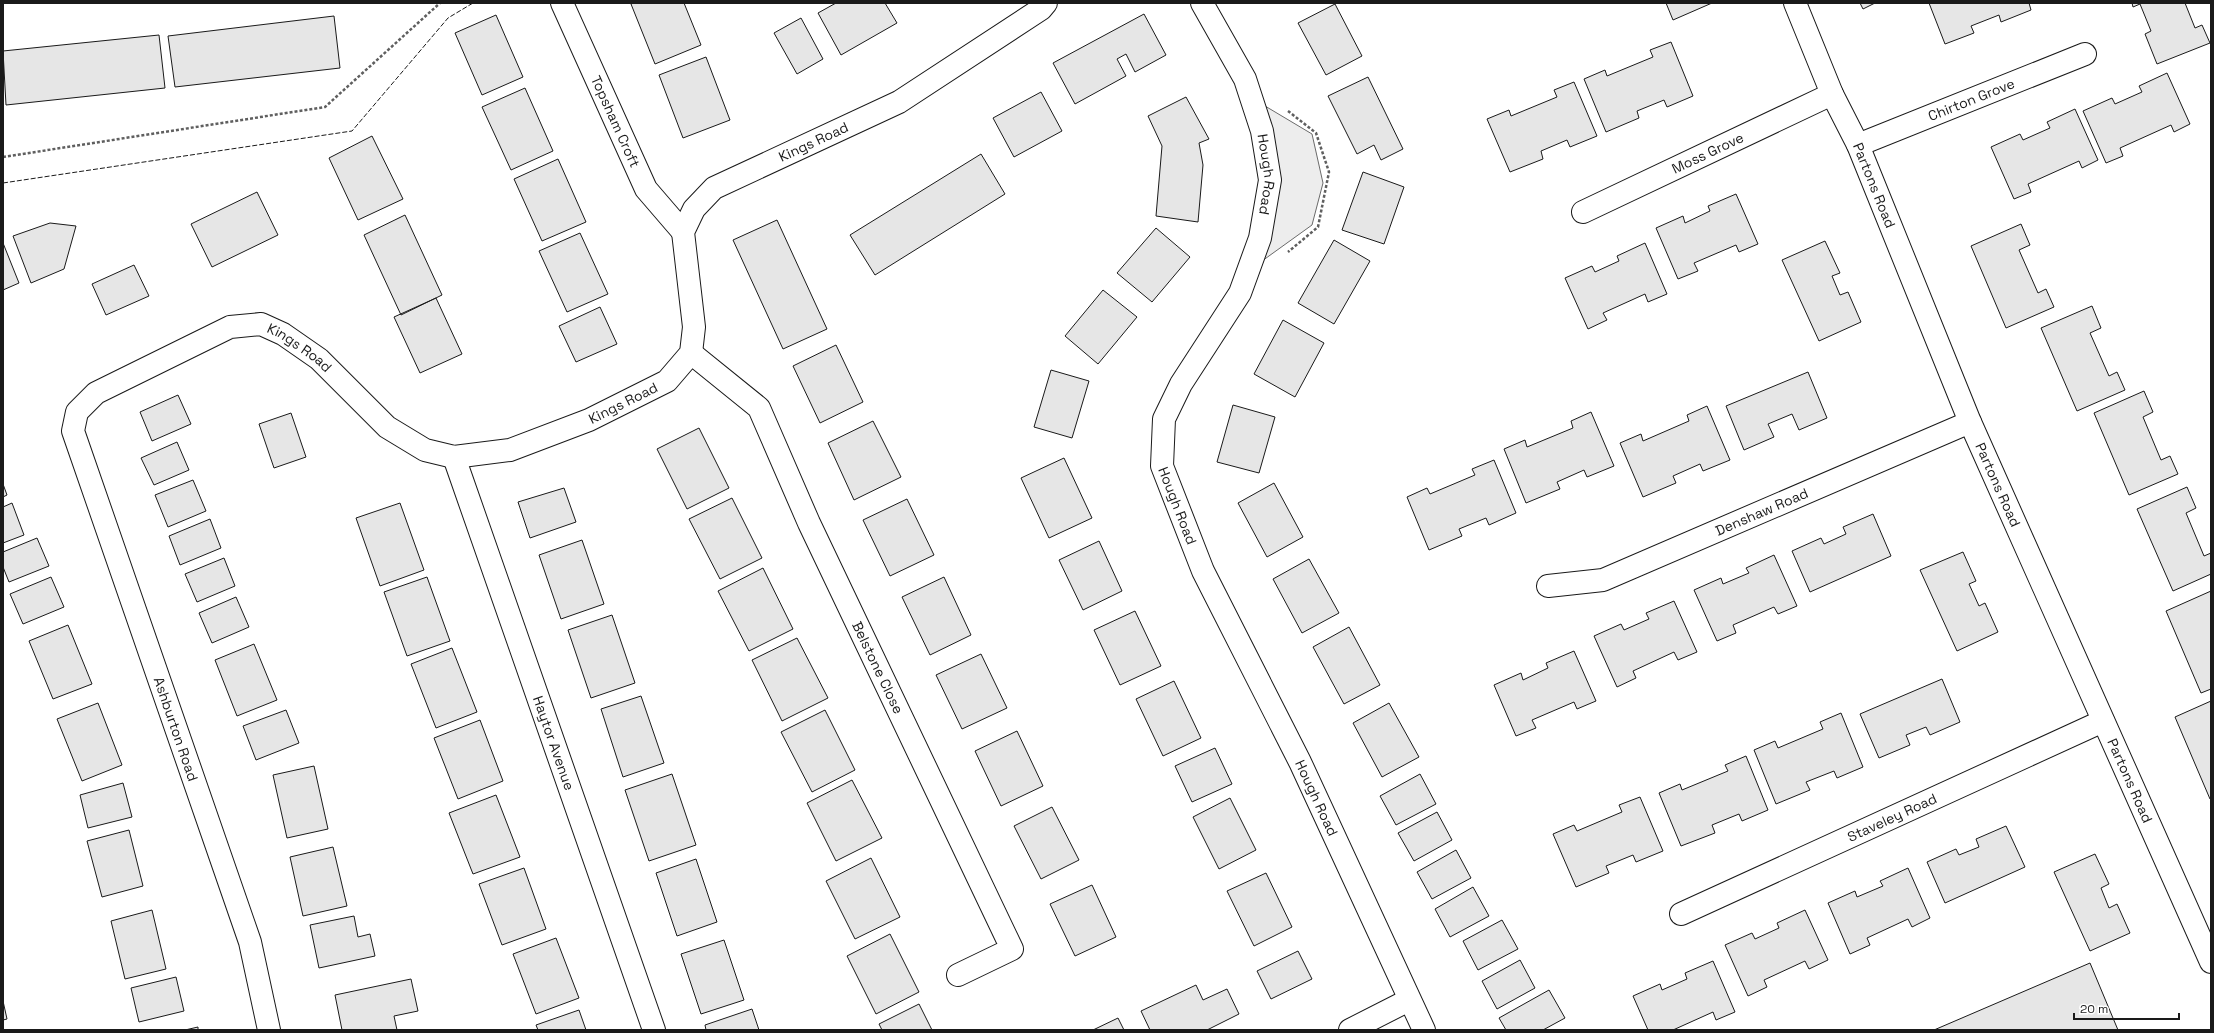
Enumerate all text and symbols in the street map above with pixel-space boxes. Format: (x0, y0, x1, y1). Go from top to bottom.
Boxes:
street label: Topsham Croft (587, 73, 644, 170)
street label: Chirton Grove (1925, 74, 2017, 125)
street label: Kings Road (776, 118, 851, 166)
street label: Moss Grove (1669, 128, 1747, 178)
street label: Hough Road (1254, 132, 1279, 216)
street label: Partons Road (1849, 140, 1900, 231)
street label: Kings Road (264, 319, 336, 376)
street label: Kings Road (585, 378, 661, 428)
street label: Partons Road (1971, 440, 2025, 530)
street label: Hough Road (1154, 464, 1201, 547)
street label: Denshaw Road (1712, 484, 1811, 540)
street label: Belstone Close (848, 618, 908, 717)
street label: Ashburton Road (150, 675, 202, 783)
street label: Haytor Avenue (529, 694, 579, 793)
street label: Partons Road (2103, 736, 2157, 826)
street label: Hough Road (1291, 757, 1342, 839)
street label: Staveley Road (1844, 789, 1940, 846)
scale bar (2074, 995, 2179, 1021)
text: 20 m (2080, 1001, 2108, 1017)

